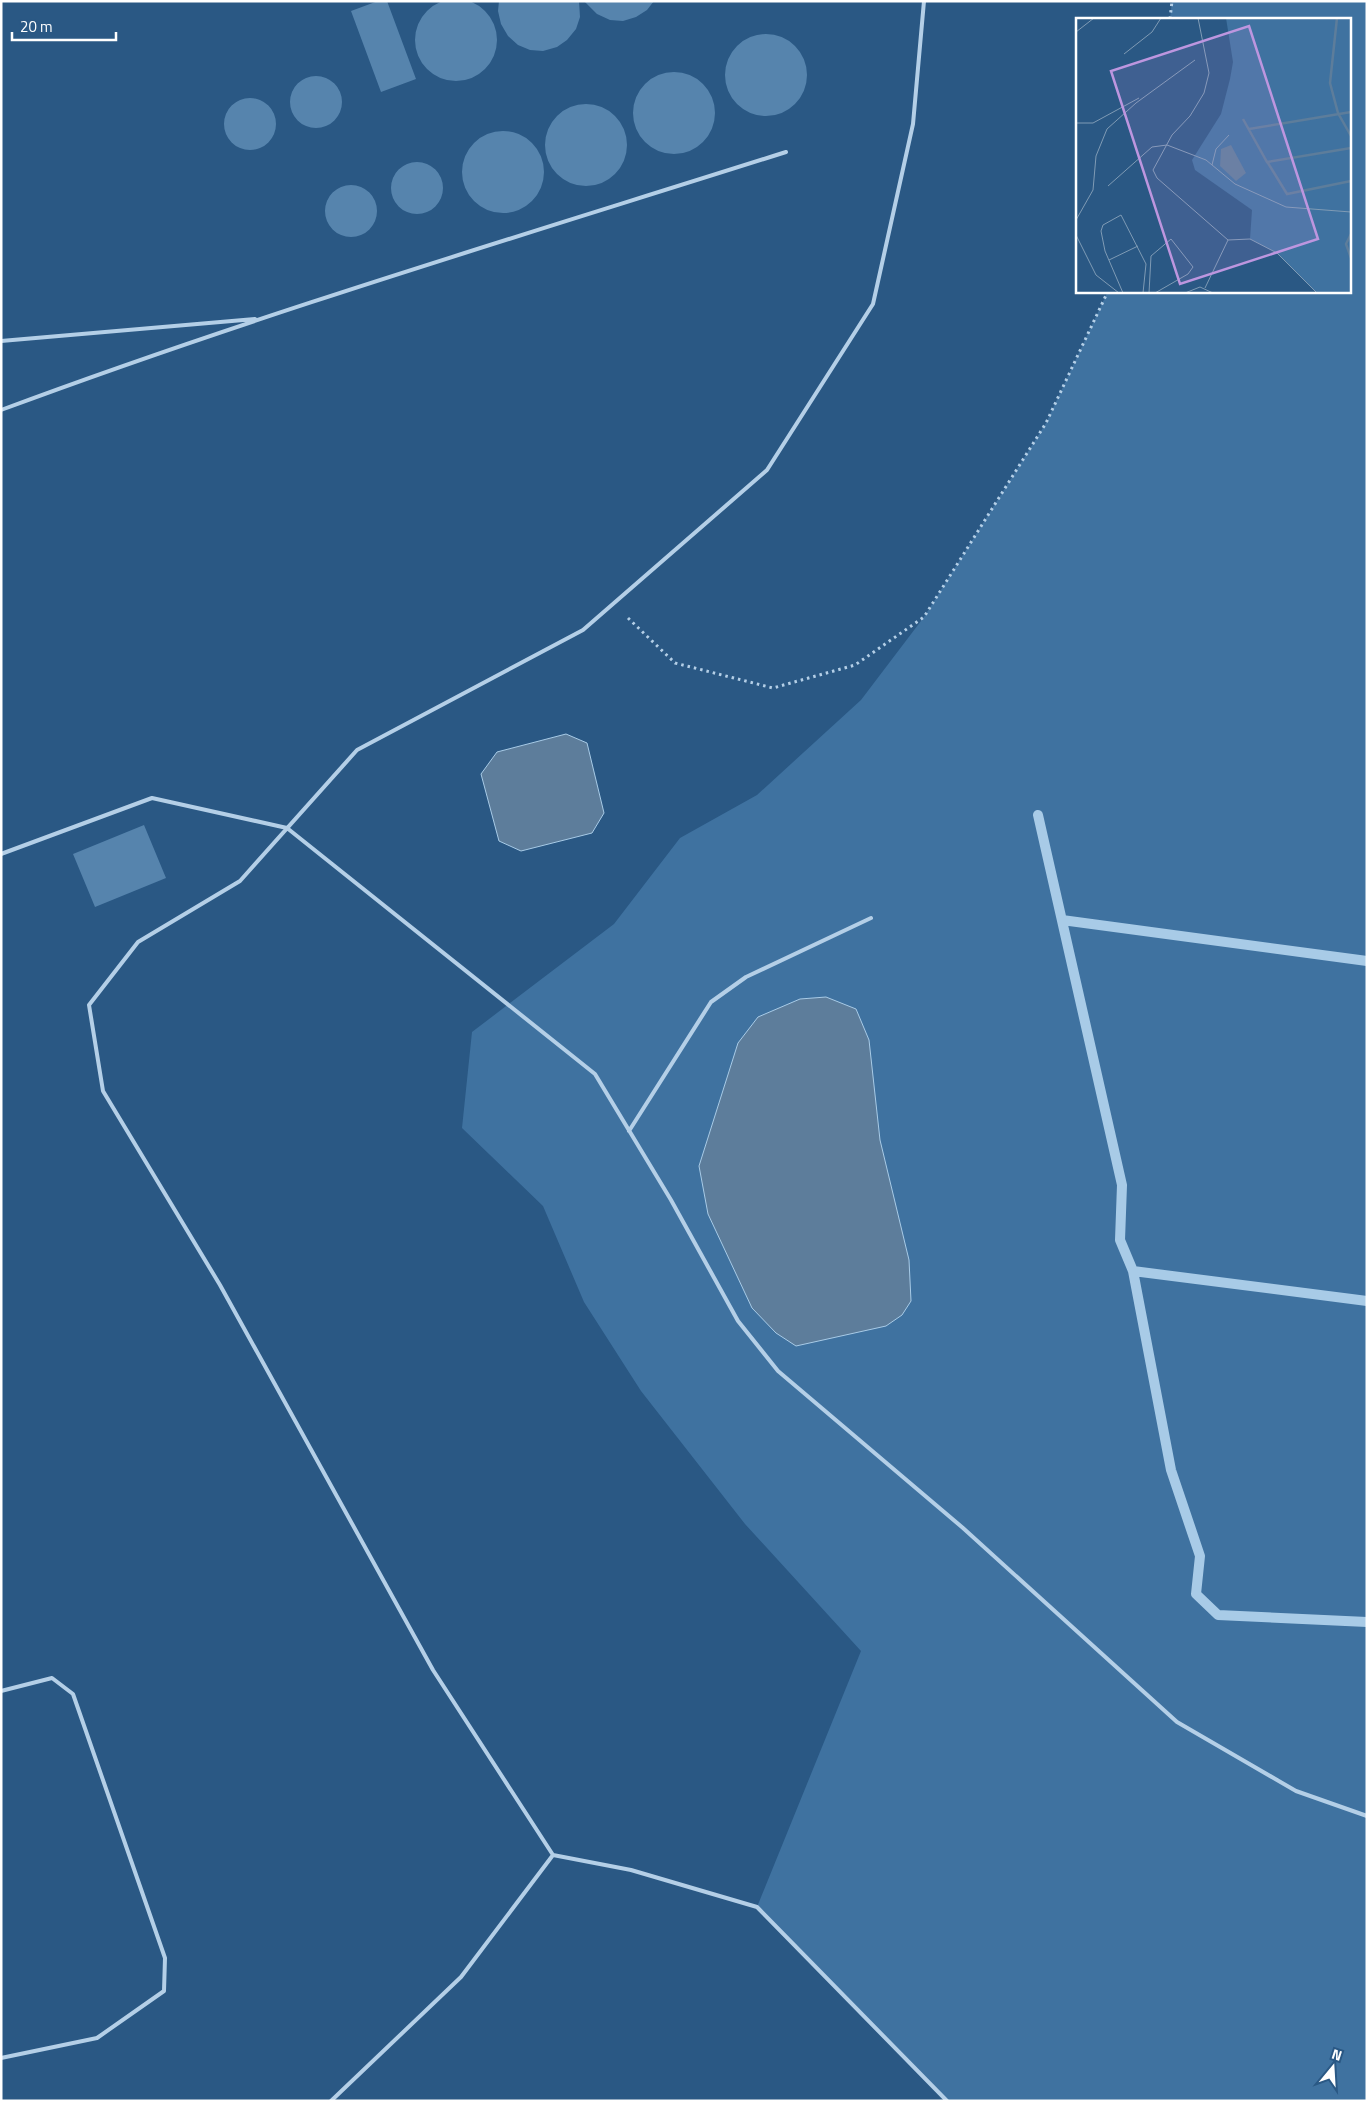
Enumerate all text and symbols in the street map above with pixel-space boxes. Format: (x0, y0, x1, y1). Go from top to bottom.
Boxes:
scale bar (12, 10, 116, 42)
text: 20 m (20, 15, 53, 38)
inset map (1076, 18, 1350, 292)
north arrow (1308, 2042, 1358, 2092)
text: N (1329, 2043, 1345, 2066)

